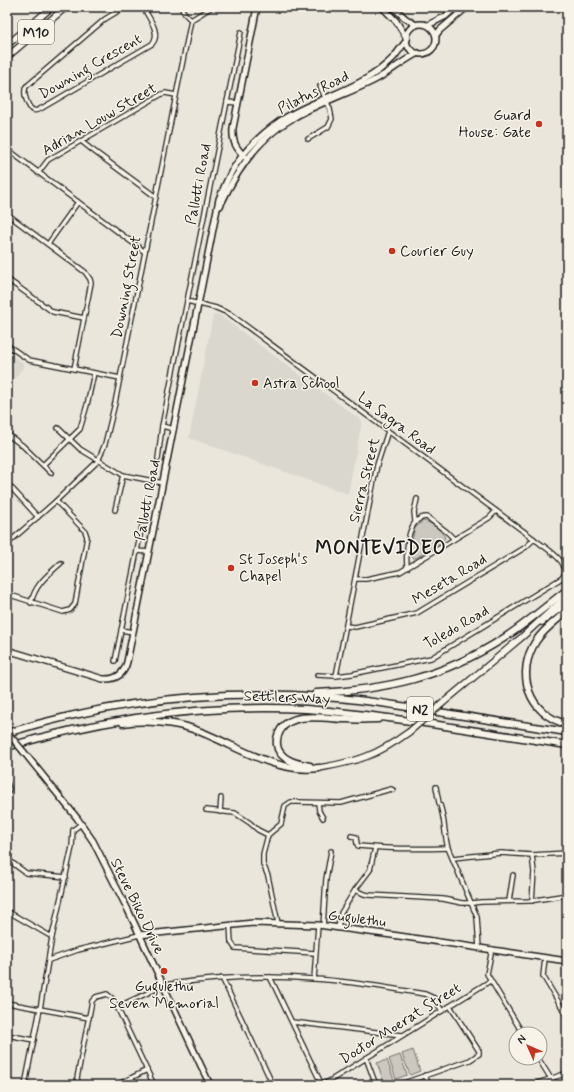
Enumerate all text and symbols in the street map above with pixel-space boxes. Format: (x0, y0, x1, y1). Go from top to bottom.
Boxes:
road number: M10 (18, 20, 54, 44)
street label: Downing Crescent (35, 29, 147, 105)
street label: Pilatus Road (274, 66, 353, 119)
street label: Adrian Louw Street (38, 79, 161, 161)
place label: Guard House: Gate (459, 106, 531, 143)
marker: Guard House: Gate (534, 119, 544, 129)
street label: Pallotti Road (181, 142, 217, 226)
street label: Downing Street (107, 234, 148, 340)
place label: Courier Guy (400, 242, 474, 262)
marker: Courier Guy (387, 246, 397, 256)
place label: Astra School (263, 374, 339, 394)
marker: Astra School (250, 378, 260, 388)
street label: La Sagra Road (353, 388, 439, 460)
street label: Sierra Street (345, 435, 385, 525)
street label: Pallotti Road (130, 458, 166, 542)
district label: MONTEVIDEO (315, 536, 447, 561)
place label: St Joseph's Chapel (239, 550, 308, 587)
street label: Meseta Road (408, 550, 491, 610)
marker: St Joseph's Chapel (226, 563, 236, 573)
street label: Toledo Road (420, 601, 493, 655)
street label: Settlers Way (243, 686, 331, 710)
road number: N2 (407, 697, 433, 721)
street label: Steve Biko Drive (105, 855, 169, 958)
street label: Gugulethu (327, 906, 387, 933)
marker: Gugulethu Seven Memorial (159, 966, 169, 976)
place label: Gugulethu Seven Memorial (109, 977, 219, 1014)
street label: Doctor Moerat Street (336, 978, 465, 1069)
north arrow (508, 1026, 548, 1066)
text: N (514, 1032, 529, 1047)

